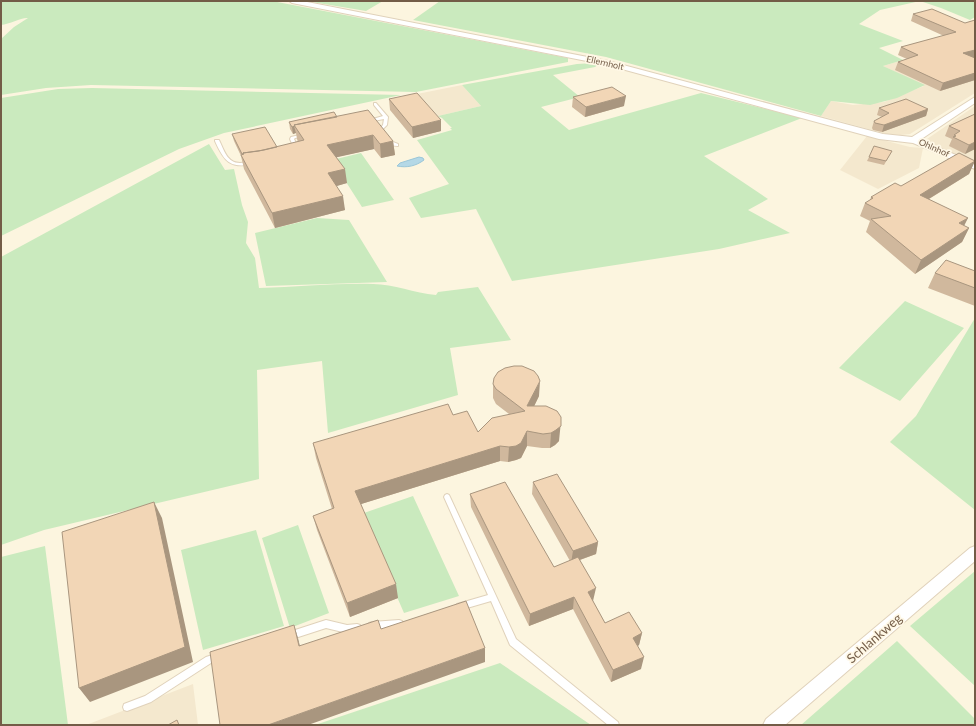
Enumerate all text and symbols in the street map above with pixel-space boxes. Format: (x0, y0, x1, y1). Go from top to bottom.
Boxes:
street label: Ellernholt (585, 53, 626, 72)
street label: Ohlnhof (917, 136, 952, 160)
street label: Schlankweg (843, 610, 905, 666)

